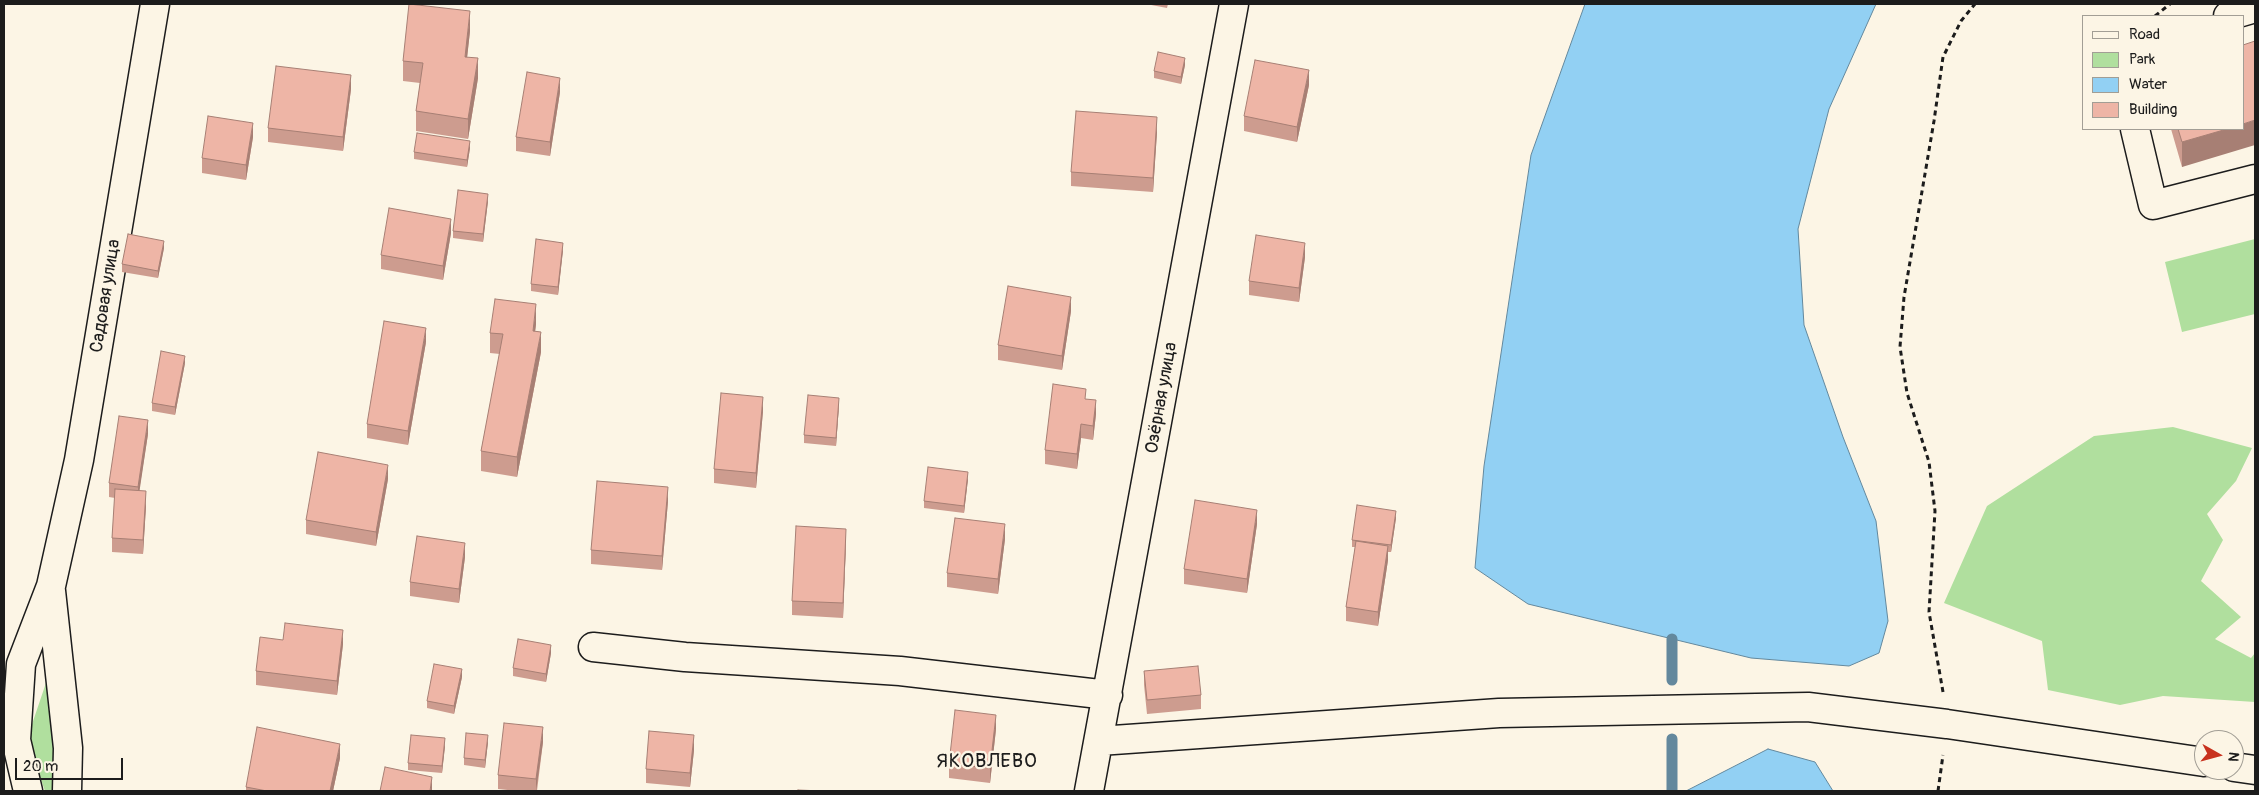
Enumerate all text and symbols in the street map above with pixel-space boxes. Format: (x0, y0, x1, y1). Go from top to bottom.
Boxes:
legend (2082, 15, 2244, 130)
text: Road (2129, 25, 2160, 44)
text: Park (2129, 50, 2155, 69)
text: Water (2129, 75, 2167, 94)
text: Building (2129, 100, 2177, 119)
street label: Садовая улица (86, 238, 126, 354)
street label: Озёрная улица (1142, 341, 1182, 455)
north arrow (2194, 730, 2244, 780)
scale bar (18, 748, 125, 780)
district label: ЯКОВЛЕВО (935, 750, 1039, 774)
text: N (2224, 751, 2242, 763)
text: 20 m (23, 757, 58, 776)

